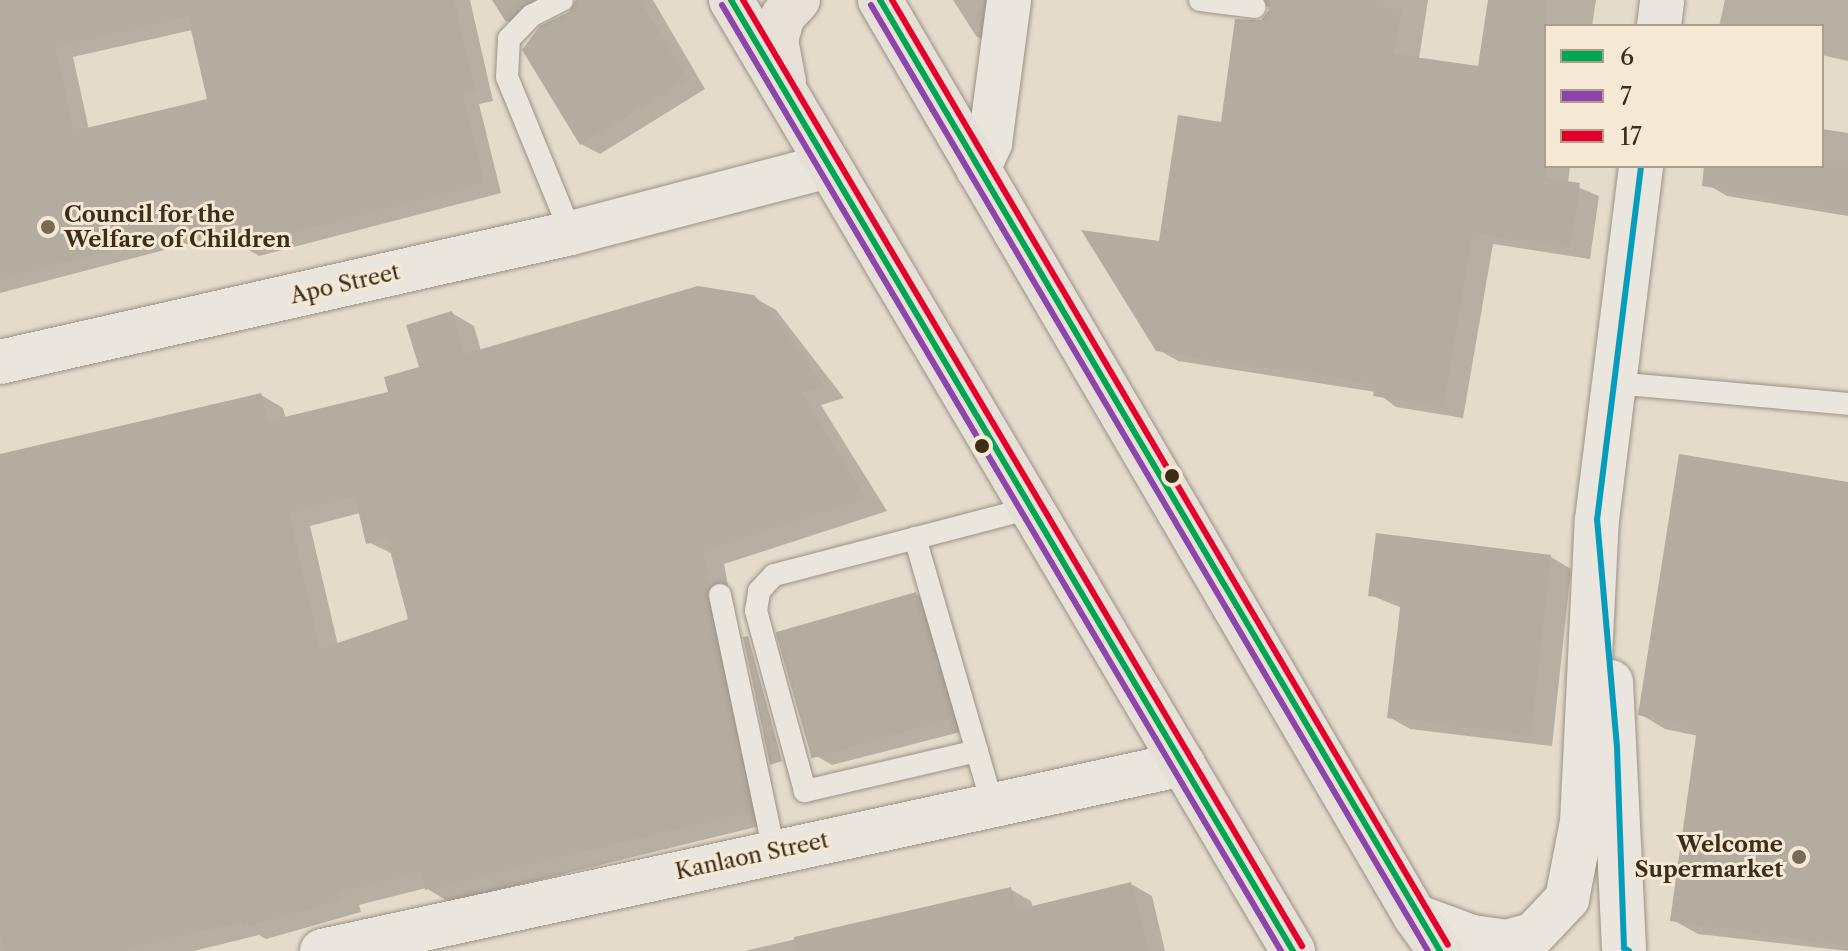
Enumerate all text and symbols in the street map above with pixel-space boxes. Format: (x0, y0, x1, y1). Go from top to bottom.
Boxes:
legend (1544, 24, 1824, 168)
text: 6 (1620, 42, 1634, 71)
text: 7 (1620, 82, 1632, 111)
text: 17 (1620, 122, 1642, 151)
place label: Council for the Welfare of Children (64, 201, 291, 252)
marker: Council for the Welfare of Children (39, 218, 57, 236)
street label: Apo Street (288, 259, 402, 309)
unlabelled marker (974, 438, 990, 454)
unlabelled marker (1164, 468, 1180, 484)
street label: Kanlaon Street (673, 827, 831, 885)
place label: Welcome Supermarket (1634, 831, 1783, 882)
marker: Welcome Supermarket (1790, 848, 1808, 866)

